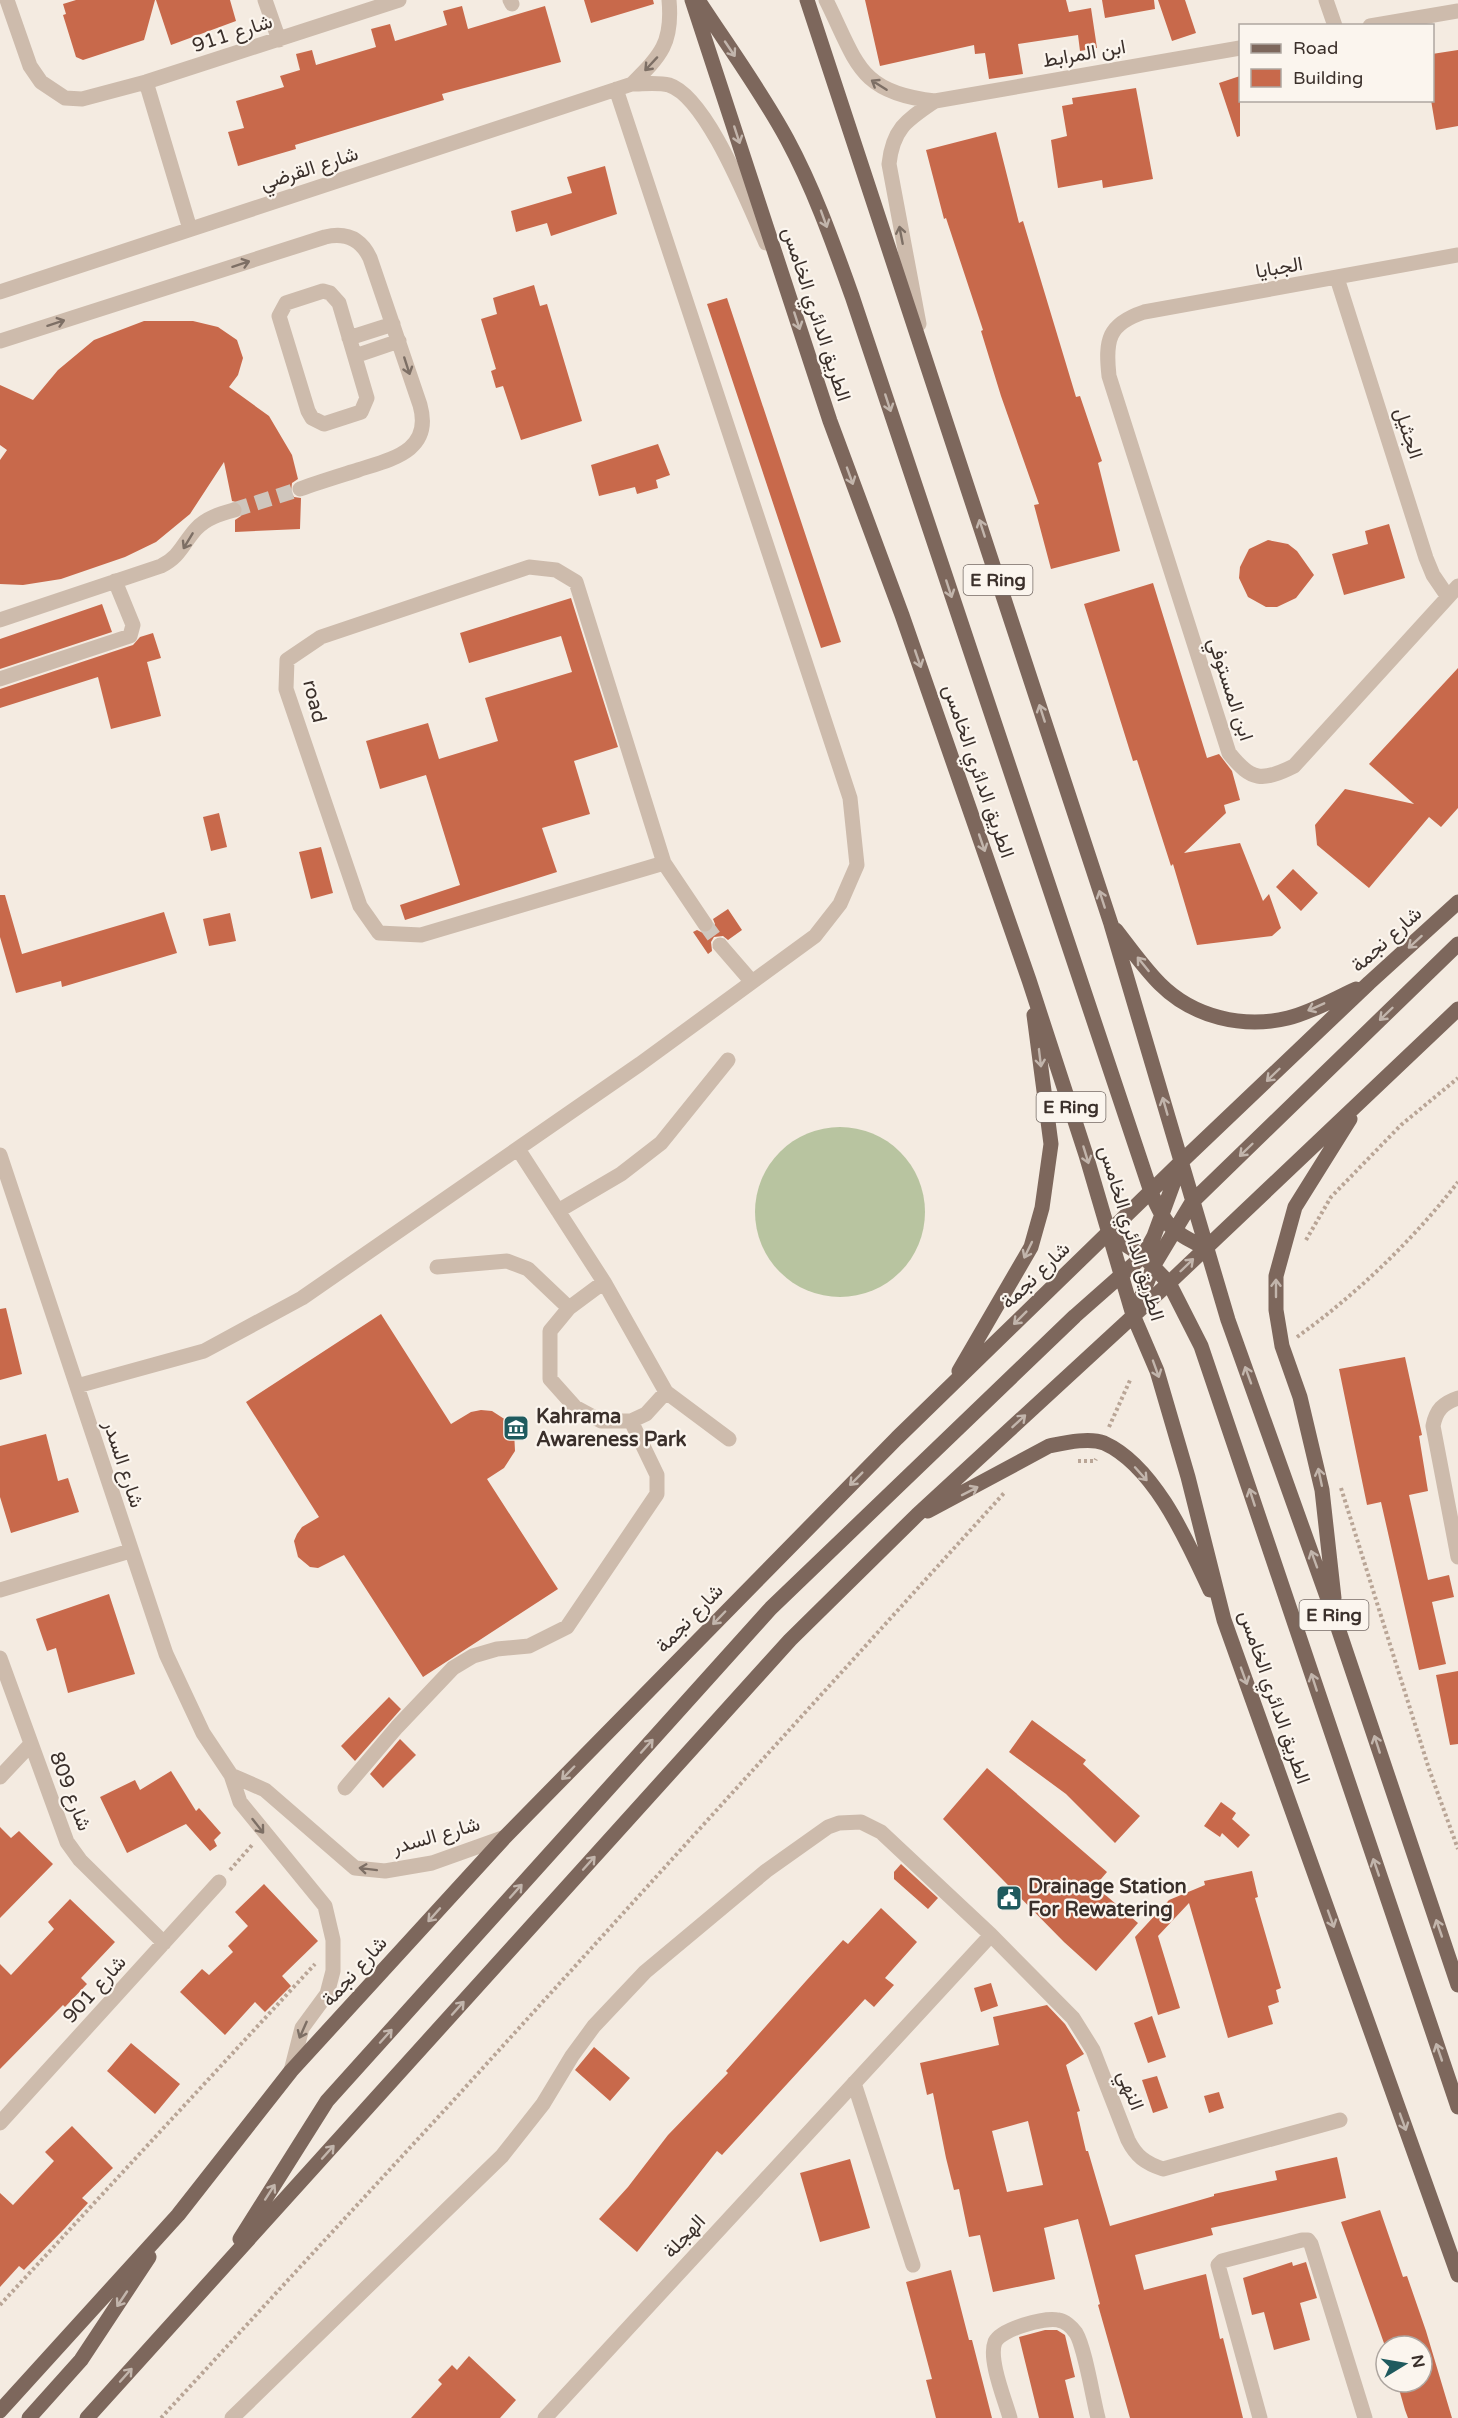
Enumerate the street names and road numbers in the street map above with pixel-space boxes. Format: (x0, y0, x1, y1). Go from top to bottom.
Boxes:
street label: شارع 911 (189, 10, 276, 59)
street label: ابن المرابط (1041, 35, 1128, 73)
street label: شارع القرضي (257, 142, 363, 200)
street label: الطريق الدائري الخامس (773, 224, 856, 406)
street label: الجبايا (1254, 252, 1305, 284)
street label: الجثيل (1389, 405, 1428, 462)
road number: E Ring (964, 565, 1032, 595)
street label: ابن المستوفي (1198, 635, 1258, 745)
street label: road (297, 677, 331, 725)
street label: الطريق الدائري الخامس (933, 681, 1019, 863)
street label: شارع نجمة (1346, 902, 1428, 978)
road number: E Ring (1036, 1092, 1106, 1122)
street label: الطريق الدائري الخامس (1089, 1143, 1169, 1325)
street label: شارع نجمة (996, 1237, 1076, 1315)
street label: شارع السدر (96, 1417, 148, 1511)
street label: شارع نجمة (651, 1579, 729, 1659)
road number: E Ring (1300, 1600, 1368, 1630)
street label: الطريق الدائري الخامس (1229, 1607, 1315, 1789)
street label: شارع 809 (43, 1748, 96, 1835)
street label: شارع السدر (389, 1812, 483, 1861)
street label: شارع نجمة (317, 1931, 393, 2013)
street label: شارع 901 (58, 1951, 132, 2029)
street label: النهي (1108, 2067, 1149, 2115)
street label: الهجلة (659, 2210, 711, 2263)

